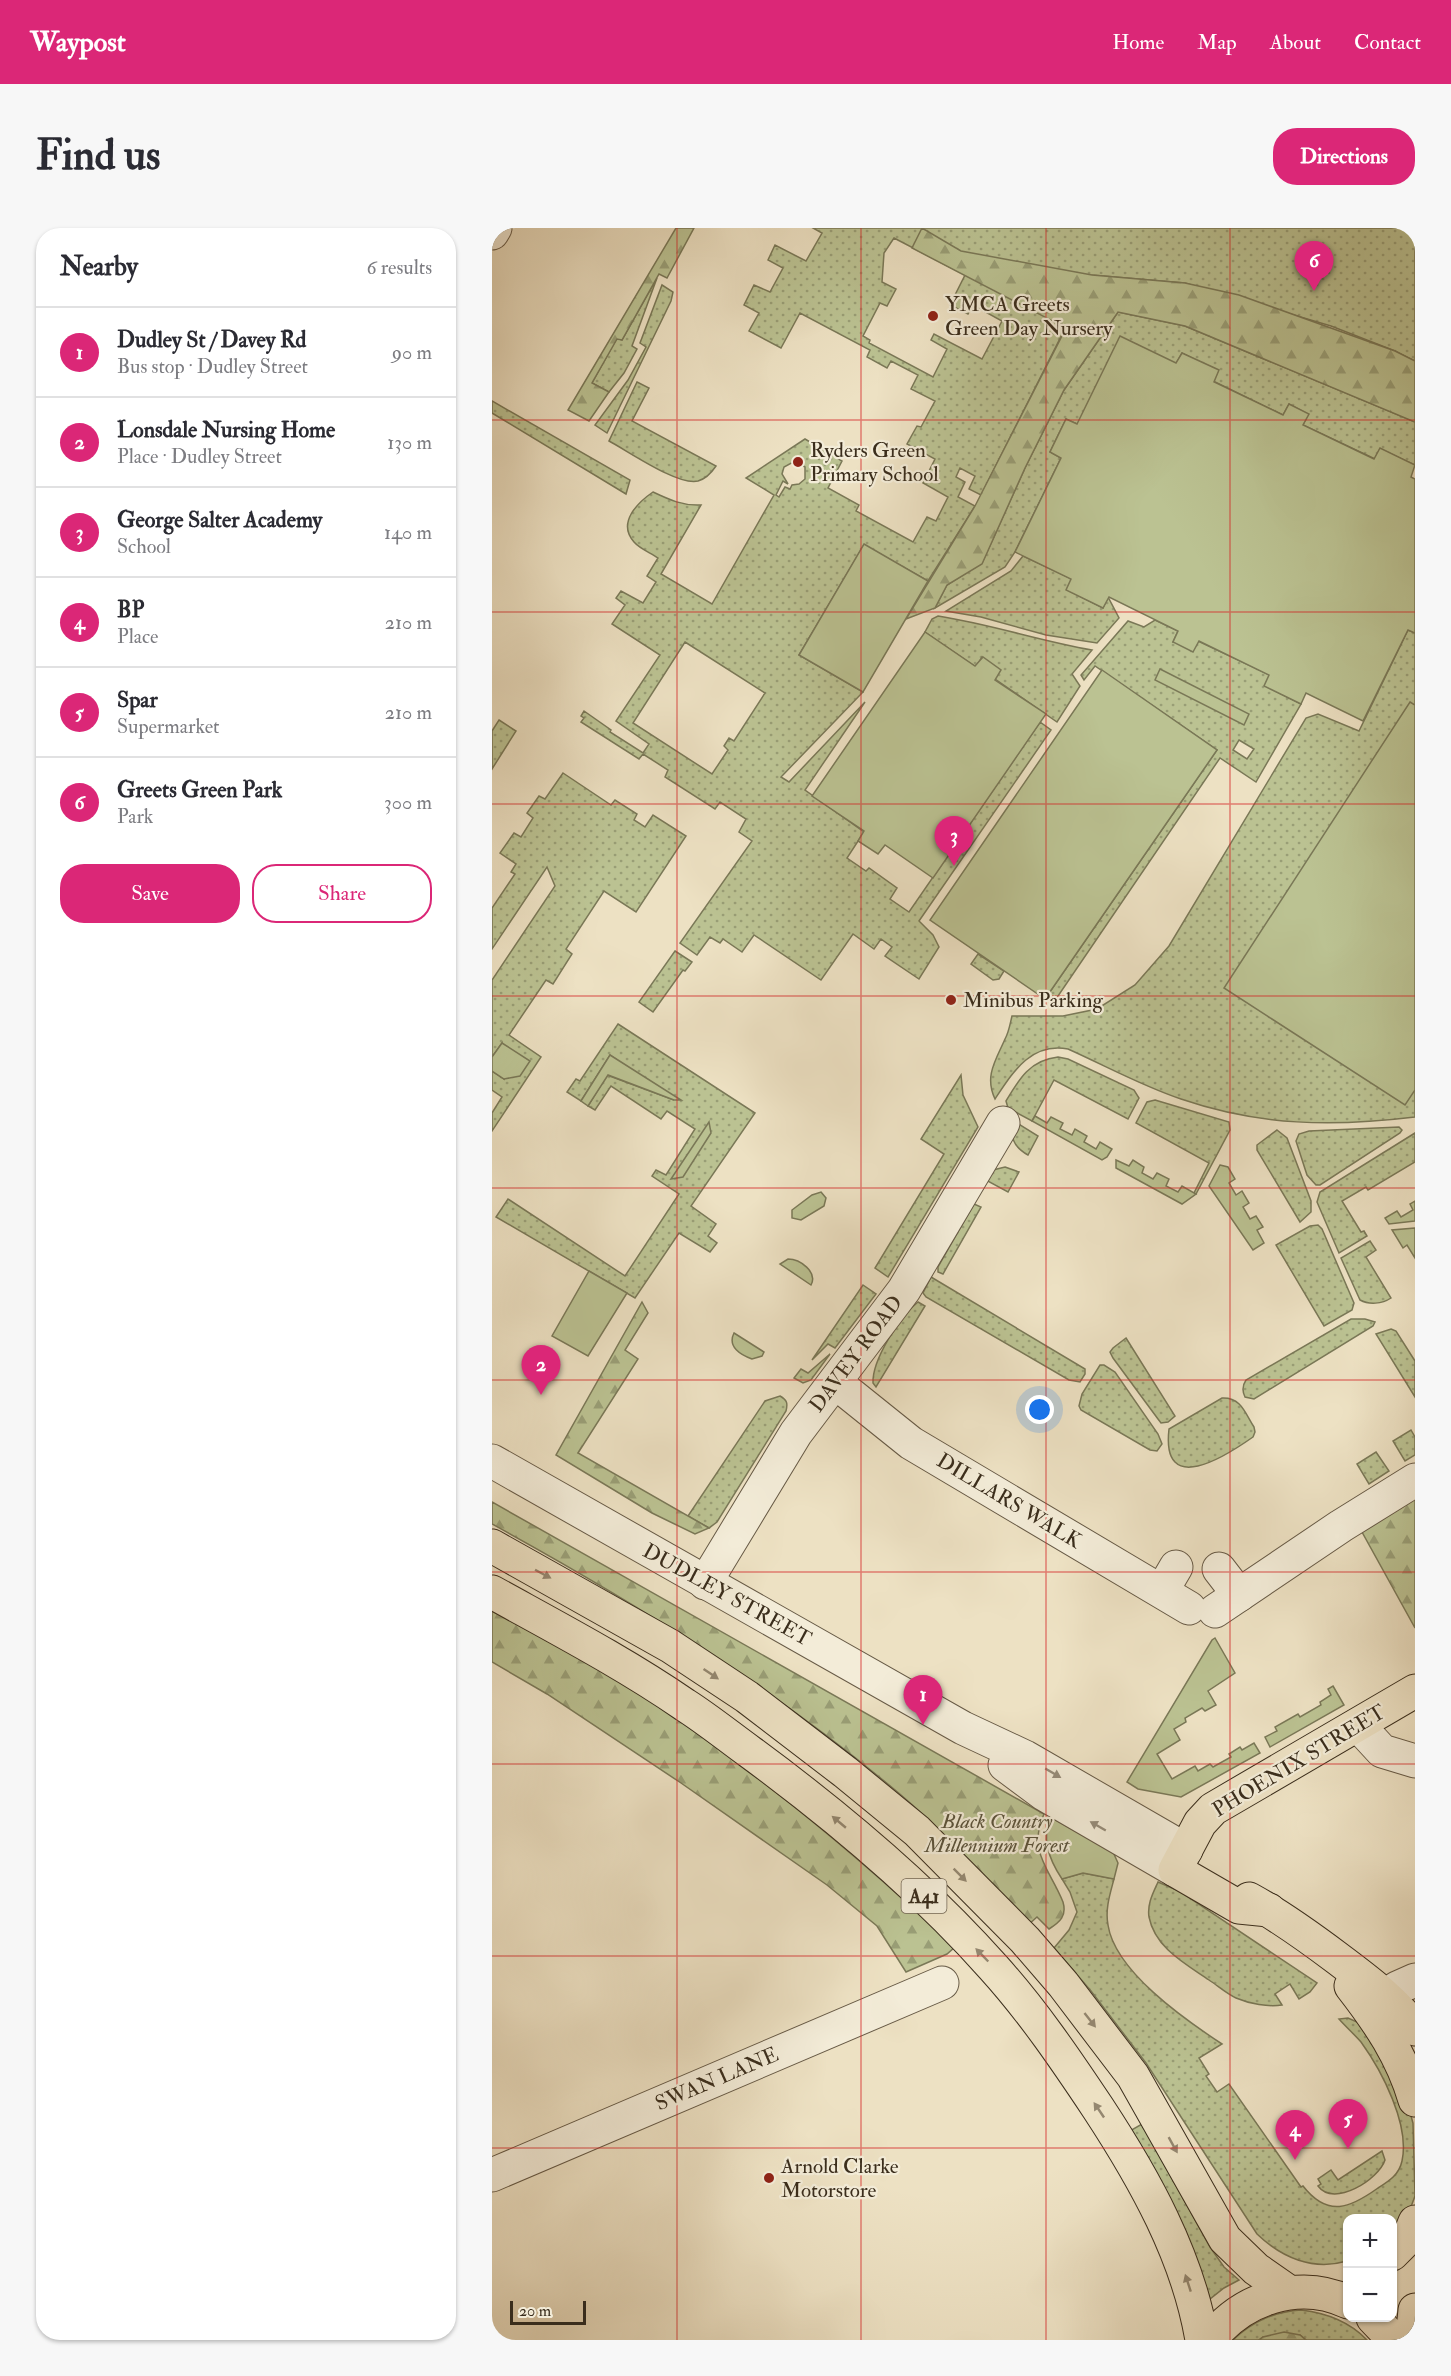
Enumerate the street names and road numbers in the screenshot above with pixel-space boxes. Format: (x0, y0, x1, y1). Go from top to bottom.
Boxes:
street label: DAVEY ROAD (803, 1290, 909, 1418)
street label: DILLARS WALK (932, 1447, 1087, 1555)
street label: DUDLEY STREET (638, 1537, 816, 1653)
street label: PHOENIX STREET (1207, 1698, 1391, 1823)
road number: A41 (902, 1879, 946, 1913)
street label: SWAN LANE (651, 2041, 783, 2117)

